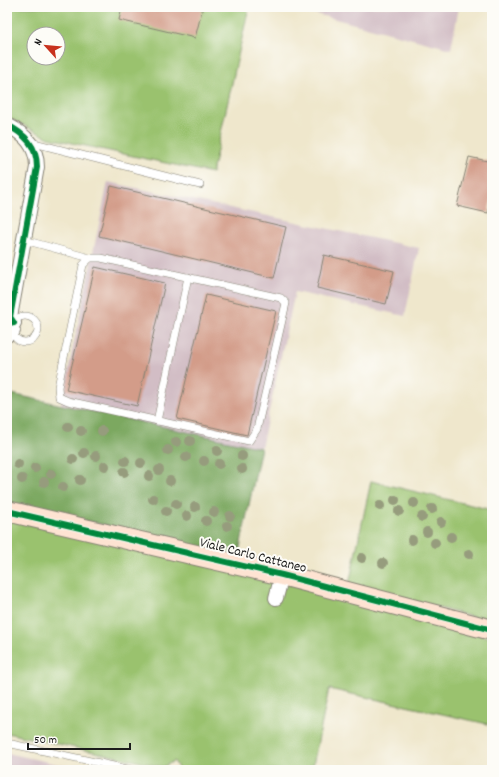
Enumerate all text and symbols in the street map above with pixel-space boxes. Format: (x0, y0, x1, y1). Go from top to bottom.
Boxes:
north arrow (26, 26, 66, 66)
text: N (31, 36, 47, 48)
street label: Viale Carlo Cattaneo (198, 533, 308, 579)
scale bar (28, 725, 130, 751)
text: 50 m (34, 732, 57, 749)

